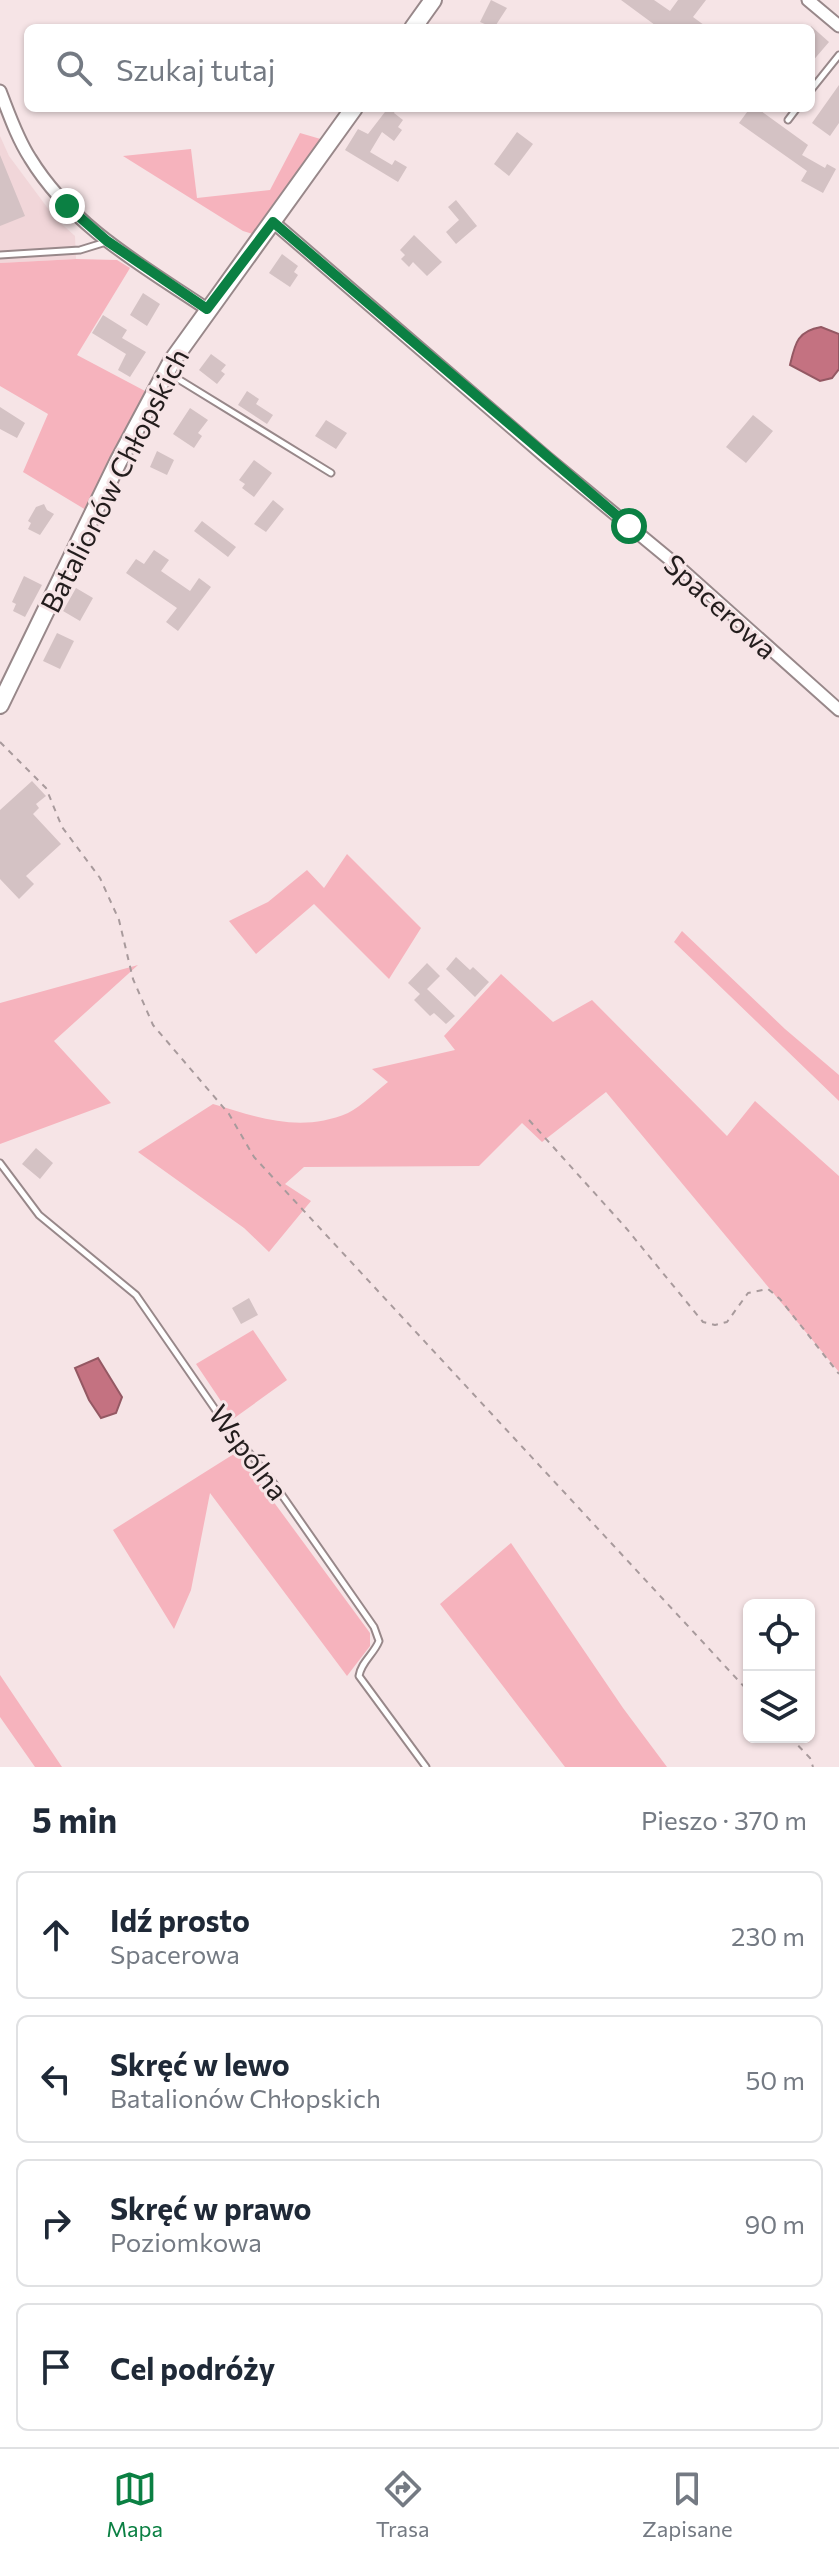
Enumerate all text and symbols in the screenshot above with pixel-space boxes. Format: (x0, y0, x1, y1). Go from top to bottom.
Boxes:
search box (24, 24, 815, 112)
icon: search (52, 46, 96, 90)
text: Szukaj tutaj (116, 50, 275, 87)
route end (49, 188, 85, 224)
street label: Batalionów Chłopskich (33, 342, 195, 618)
route start (611, 508, 647, 544)
street label: Spacerowa (658, 547, 784, 665)
street label: Wspólna (202, 1398, 296, 1506)
map controls (743, 1599, 815, 1743)
button: locate (743, 1599, 815, 1671)
button: layers (743, 1671, 815, 1743)
text: 5 min (32, 1798, 117, 1840)
text: Pieszo · 370 m (641, 1804, 807, 1835)
text: Idź prosto (110, 1901, 250, 1938)
icon: ahead (34, 1913, 78, 1957)
text: 230 m (731, 1920, 805, 1951)
text: Spacerowa (110, 1938, 240, 1969)
text: Skręć w lewo (110, 2045, 290, 2082)
icon: left (34, 2057, 78, 2101)
text: 50 m (745, 2064, 805, 2095)
text: Batalionów Chłopskich (110, 2082, 381, 2113)
text: Skręć w prawo (110, 2189, 311, 2226)
icon: right (34, 2201, 78, 2245)
text: 90 m (745, 2208, 805, 2239)
text: Poziomkowa (110, 2226, 262, 2257)
icon: arrive (34, 2345, 78, 2389)
text: Cel podróży (110, 2349, 275, 2386)
tab: Mapa (106, 2467, 163, 2542)
tab: Trasa (376, 2467, 430, 2542)
tab: Zapisane (642, 2467, 733, 2542)

